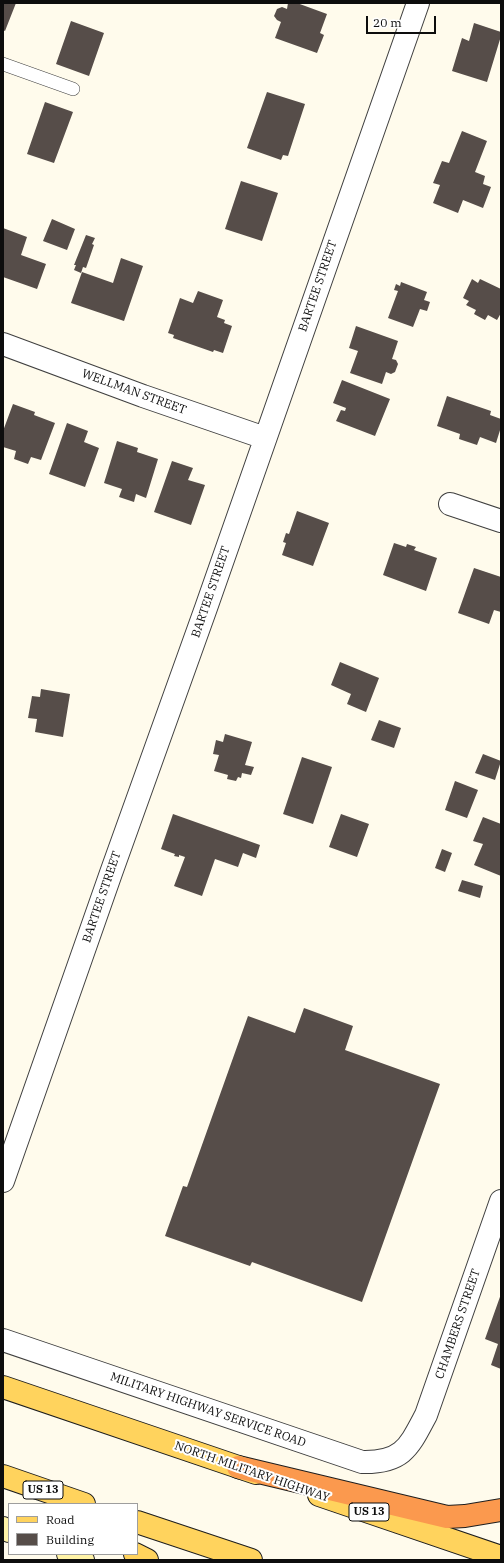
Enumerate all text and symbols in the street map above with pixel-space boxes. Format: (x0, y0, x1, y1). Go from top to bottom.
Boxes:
scale bar (368, 8, 438, 34)
text: 20 m (373, 15, 402, 30)
street label: BARTEE STREET (296, 238, 340, 334)
street label: WELLMAN STREET (80, 366, 188, 418)
street label: BARTEE STREET (189, 544, 233, 640)
street label: BARTEE STREET (80, 849, 124, 945)
street label: CHAMBERS STREET (432, 1267, 484, 1381)
street label: MILITARY HIGHWAY SERVICE ROAD (108, 1370, 308, 1450)
street label: NORTH MILITARY HIGHWAY (173, 1439, 331, 1505)
road number: US 13 (23, 1481, 63, 1499)
legend (8, 1503, 138, 1555)
road number: US 13 (349, 1503, 389, 1521)
text: Road (46, 1512, 75, 1527)
text: Building (46, 1532, 94, 1547)

